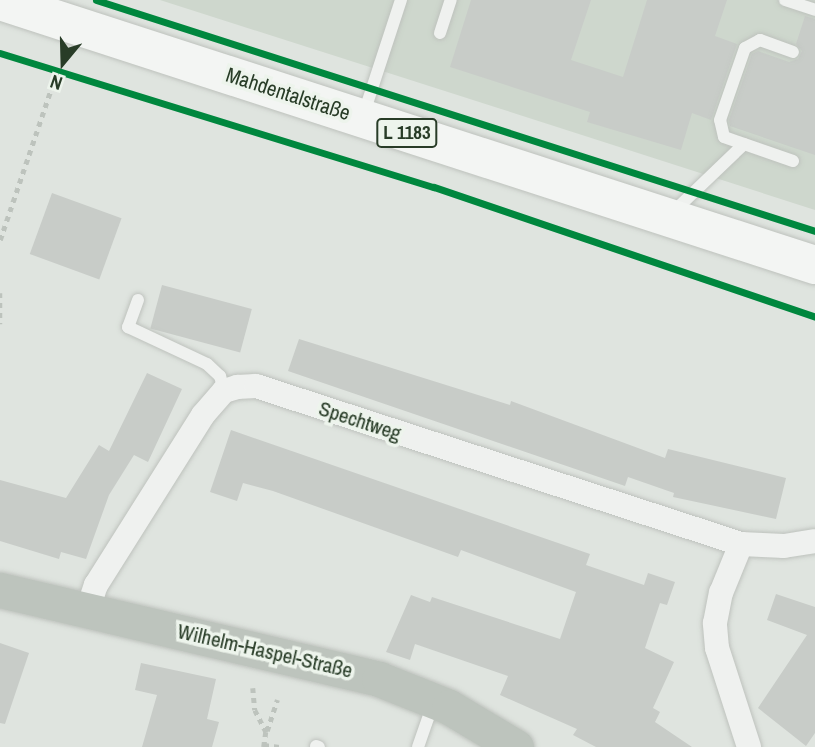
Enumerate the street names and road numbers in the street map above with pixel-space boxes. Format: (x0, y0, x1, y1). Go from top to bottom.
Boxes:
street label: Mahdentalstraße (223, 62, 353, 126)
road number: L 1183 (376, 118, 438, 148)
street label: Spechtweg (316, 396, 404, 446)
street label: Wilhelm-Haspel-Straße (175, 619, 355, 683)

